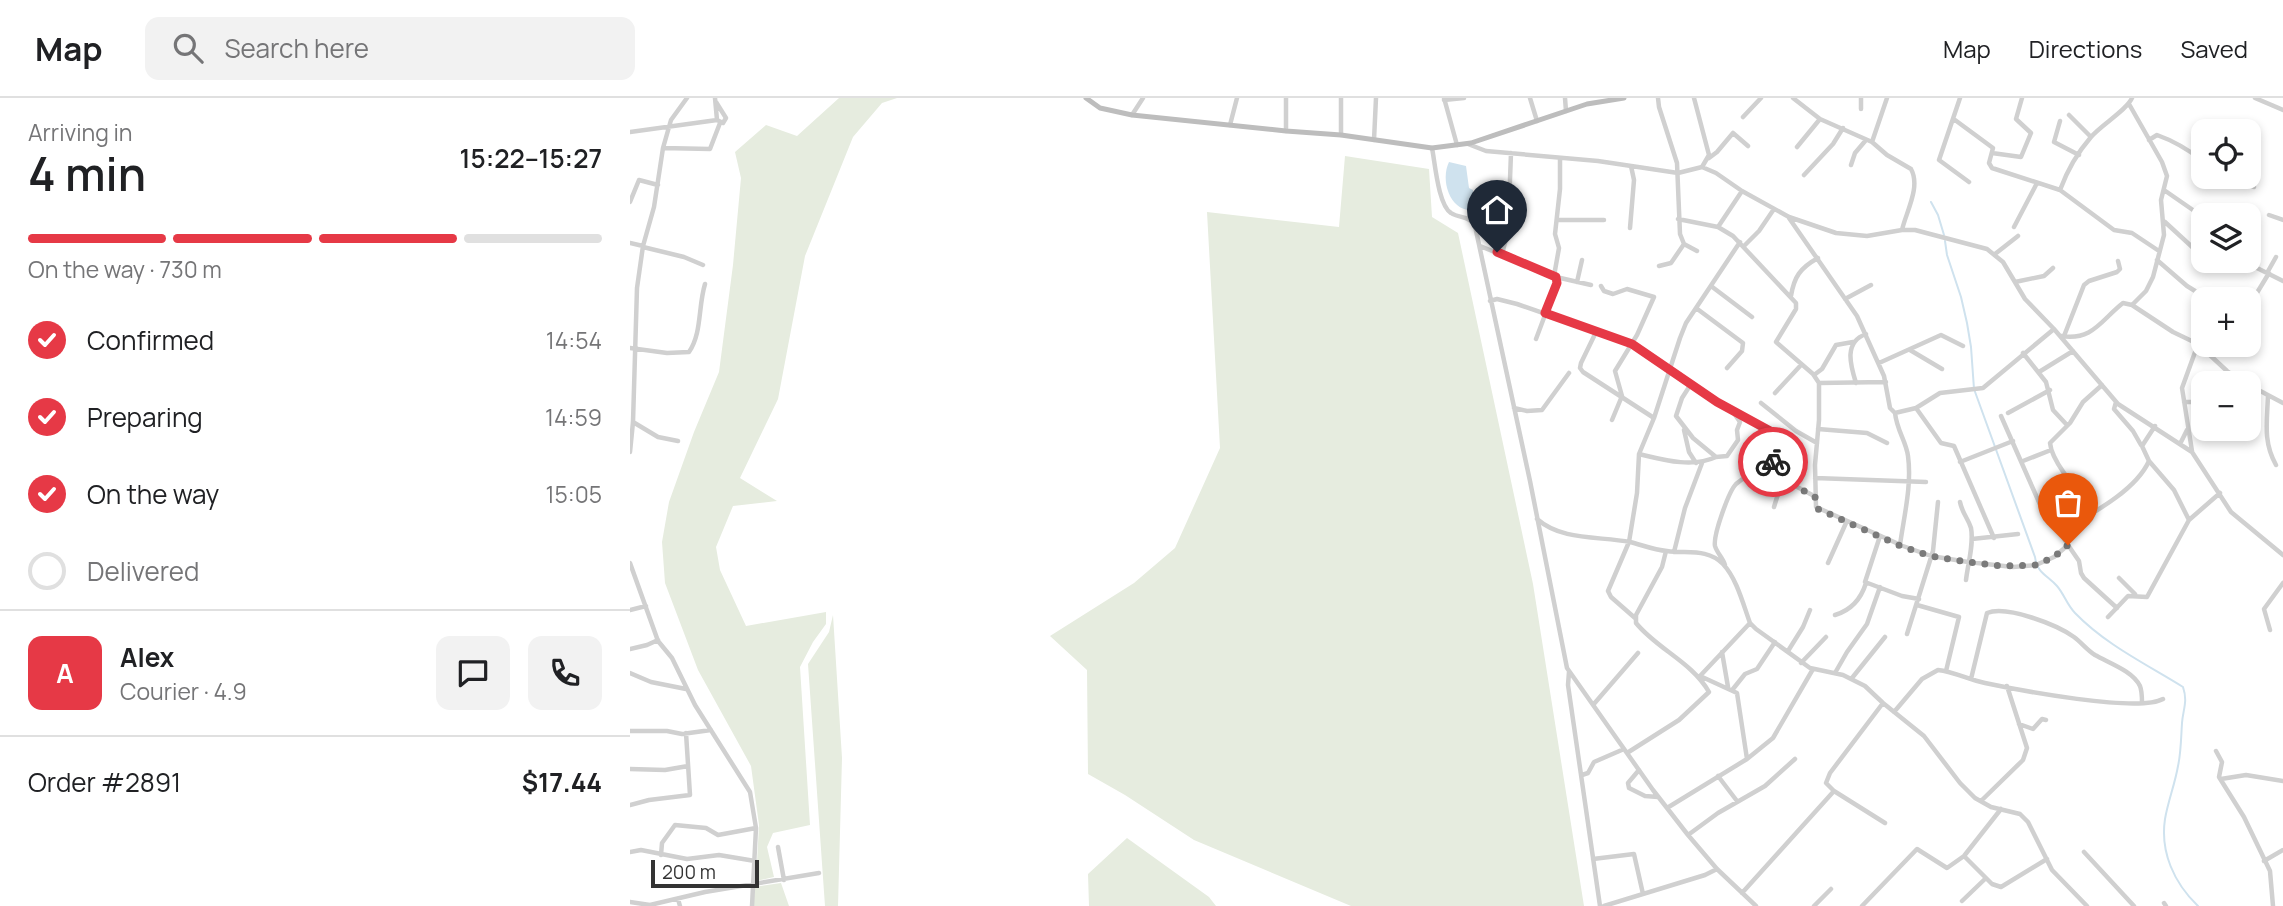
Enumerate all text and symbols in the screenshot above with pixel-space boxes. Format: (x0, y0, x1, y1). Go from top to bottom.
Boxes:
search box (145, 17, 635, 80)
text: Map (35, 26, 103, 71)
icon: search (169, 29, 207, 67)
text: Search here (225, 30, 369, 66)
text: Map (1943, 32, 1991, 65)
text: Directions (2029, 32, 2142, 65)
text: Saved (2180, 32, 2248, 65)
text: Arriving in (28, 116, 133, 148)
map controls (2191, 119, 2261, 441)
button: locate (2191, 119, 2261, 189)
text: 15:22–15:27 (459, 140, 602, 176)
text: 4 min (28, 142, 146, 205)
pin (1467, 180, 1527, 252)
icon: home (1478, 191, 1516, 229)
button: layers (2191, 203, 2261, 273)
text: On the way · 730 m (28, 253, 222, 285)
button: + (2191, 287, 2261, 357)
icon: check (28, 321, 66, 359)
text: Confirmed (87, 322, 214, 358)
text: 14:54 (546, 324, 602, 356)
button: − (2191, 371, 2261, 441)
icon: check (28, 398, 66, 436)
text: Preparing (87, 399, 203, 435)
text: 14:59 (545, 401, 602, 433)
courier (1738, 427, 1808, 497)
icon: bike (1754, 443, 1792, 481)
pin (2038, 473, 2098, 545)
icon: check (28, 475, 66, 513)
text: On the way (87, 476, 219, 512)
text: 15:05 (546, 478, 602, 510)
icon: bag (2049, 484, 2087, 522)
text: Delivered (87, 553, 199, 589)
button: chat (436, 636, 510, 710)
button: phone (528, 636, 602, 710)
text: Alex (120, 639, 174, 675)
text: A (56, 655, 74, 691)
text: Courier · 4.9 (120, 675, 247, 707)
text: Order #2891 (28, 764, 181, 800)
text: $17.44 (522, 764, 602, 800)
scale bar (651, 857, 760, 889)
text: 200 m (662, 859, 716, 885)

